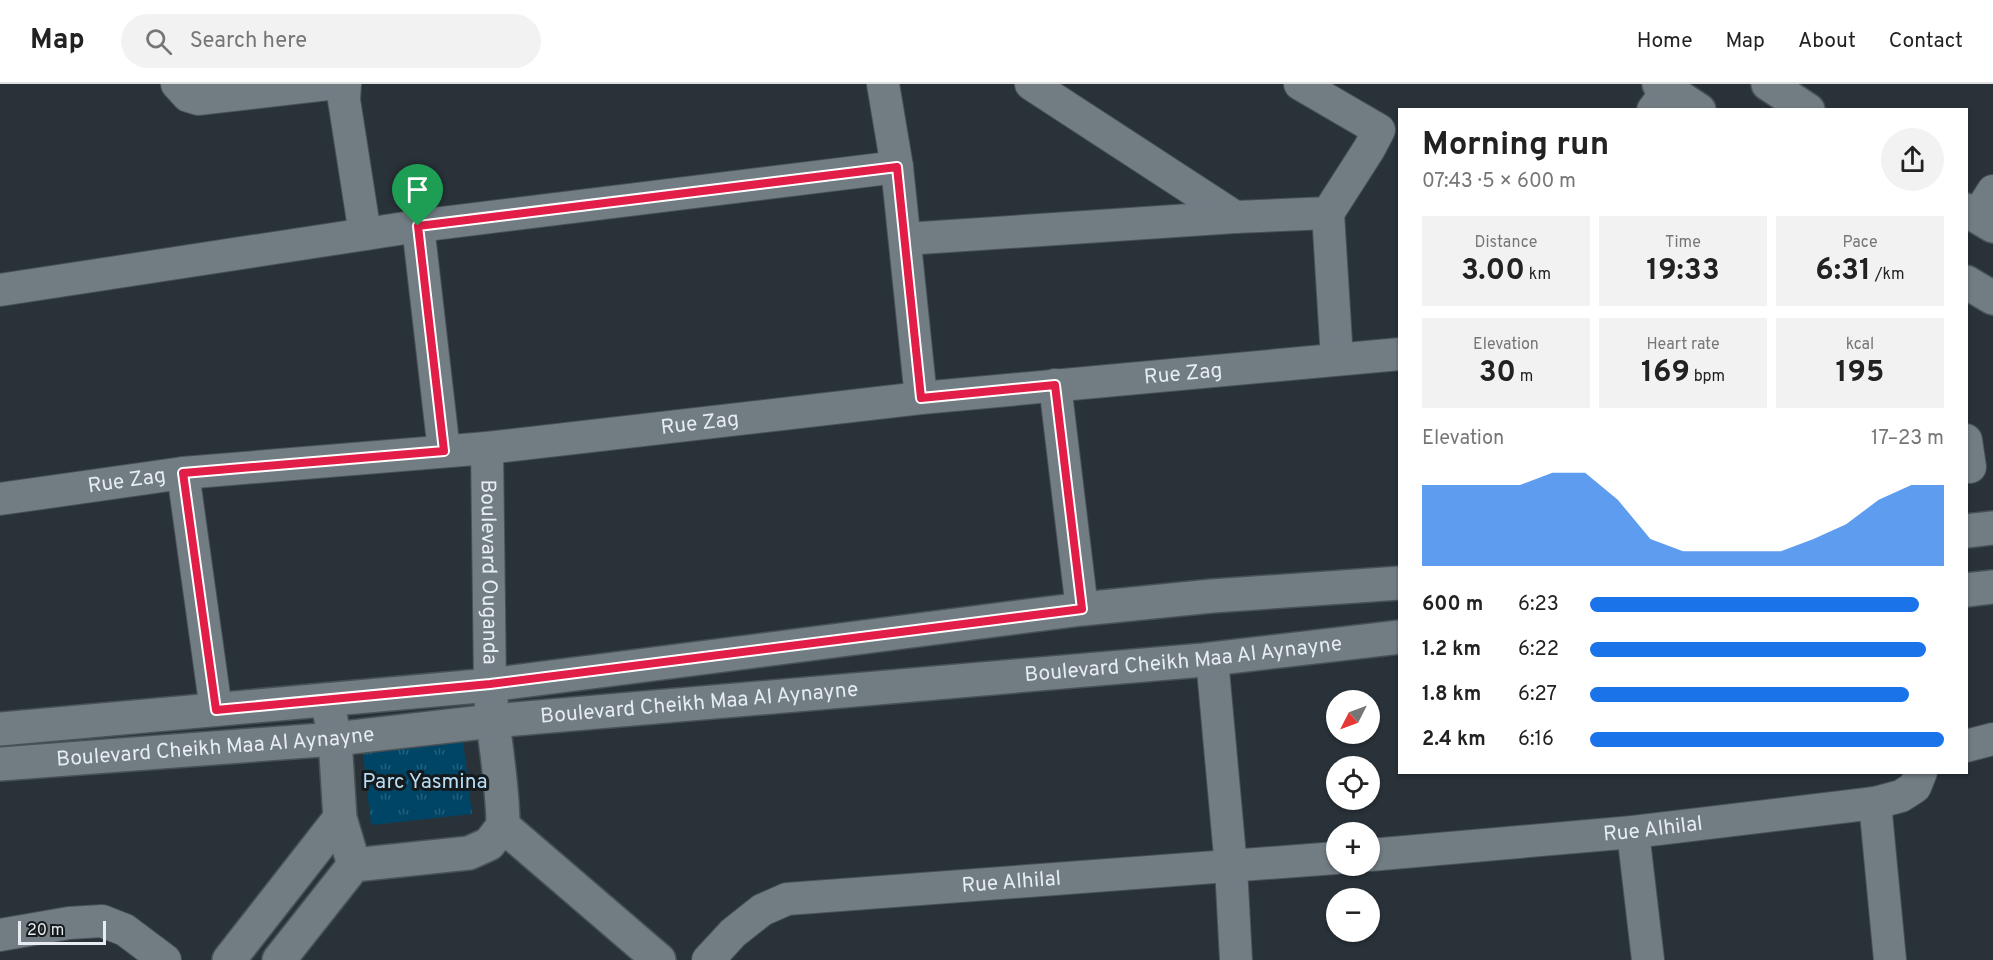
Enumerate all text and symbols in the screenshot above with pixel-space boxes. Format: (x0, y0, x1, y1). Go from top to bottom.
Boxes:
search box (121, 14, 541, 68)
text: Map (30, 23, 85, 59)
icon: search (142, 25, 175, 58)
text: Search here (190, 28, 307, 55)
text: Home (1637, 28, 1693, 55)
text: Map (1726, 28, 1765, 55)
text: About (1798, 28, 1856, 55)
text: Contact (1889, 28, 1963, 55)
text: Morning run (1422, 125, 1609, 167)
button: share (1881, 128, 1944, 191)
pin (392, 164, 443, 226)
text: 07:43 · 5 × 600 m (1422, 169, 1576, 195)
icon: arrive (401, 173, 434, 206)
text: Distance (1475, 233, 1537, 253)
text: Time (1665, 233, 1701, 253)
text: Pace (1842, 233, 1878, 253)
text: 3.00 (1461, 253, 1525, 290)
text: 19:33 (1646, 253, 1720, 290)
text: 6:31 (1815, 253, 1871, 290)
text: km (1525, 265, 1551, 285)
text: /km (1871, 265, 1905, 285)
text: Elevation (1473, 335, 1539, 355)
text: Heart rate (1646, 335, 1720, 355)
text: kcal (1846, 335, 1874, 355)
text: 30 (1479, 355, 1516, 392)
text: 169 (1641, 355, 1690, 392)
text: 195 (1836, 355, 1884, 392)
street label: Rue Zag (1143, 357, 1223, 391)
text: m (1516, 367, 1533, 387)
text: bpm (1690, 367, 1725, 387)
street label: Rue Zag (659, 406, 740, 441)
text: Elevation (1422, 426, 1504, 452)
text: 17–23 m (1871, 426, 1944, 452)
street label: Rue Zag (86, 462, 167, 500)
street label: Boulevard Ouganda (474, 479, 503, 665)
text: 600 m (1422, 592, 1483, 618)
text: 6:23 (1518, 592, 1559, 618)
street label: Boulevard Cheikh Maa Al Aynayne (1023, 630, 1344, 689)
text: 1.2 km (1422, 637, 1481, 663)
text: 6:22 (1518, 637, 1559, 663)
street label: Boulevard Cheikh Maa Al Aynayne (539, 676, 859, 730)
text: 1.8 km (1422, 682, 1481, 708)
text: 6:27 (1518, 682, 1557, 708)
north arrow (1326, 690, 1380, 744)
map controls (1326, 690, 1380, 942)
street label: Boulevard Cheikh Maa Al Aynayne (55, 721, 376, 773)
text: 2.4 km (1422, 727, 1486, 753)
text: 6:16 (1518, 727, 1554, 753)
button: locate (1326, 756, 1380, 810)
park label: Parc Yasmina (362, 769, 488, 796)
street label: Rue Alhilal (1602, 810, 1704, 848)
button: + (1326, 822, 1380, 876)
street label: Rue Alhilal (960, 865, 1062, 899)
button: − (1326, 888, 1380, 942)
scale bar (18, 918, 106, 946)
text: 20 m (27, 921, 64, 941)

